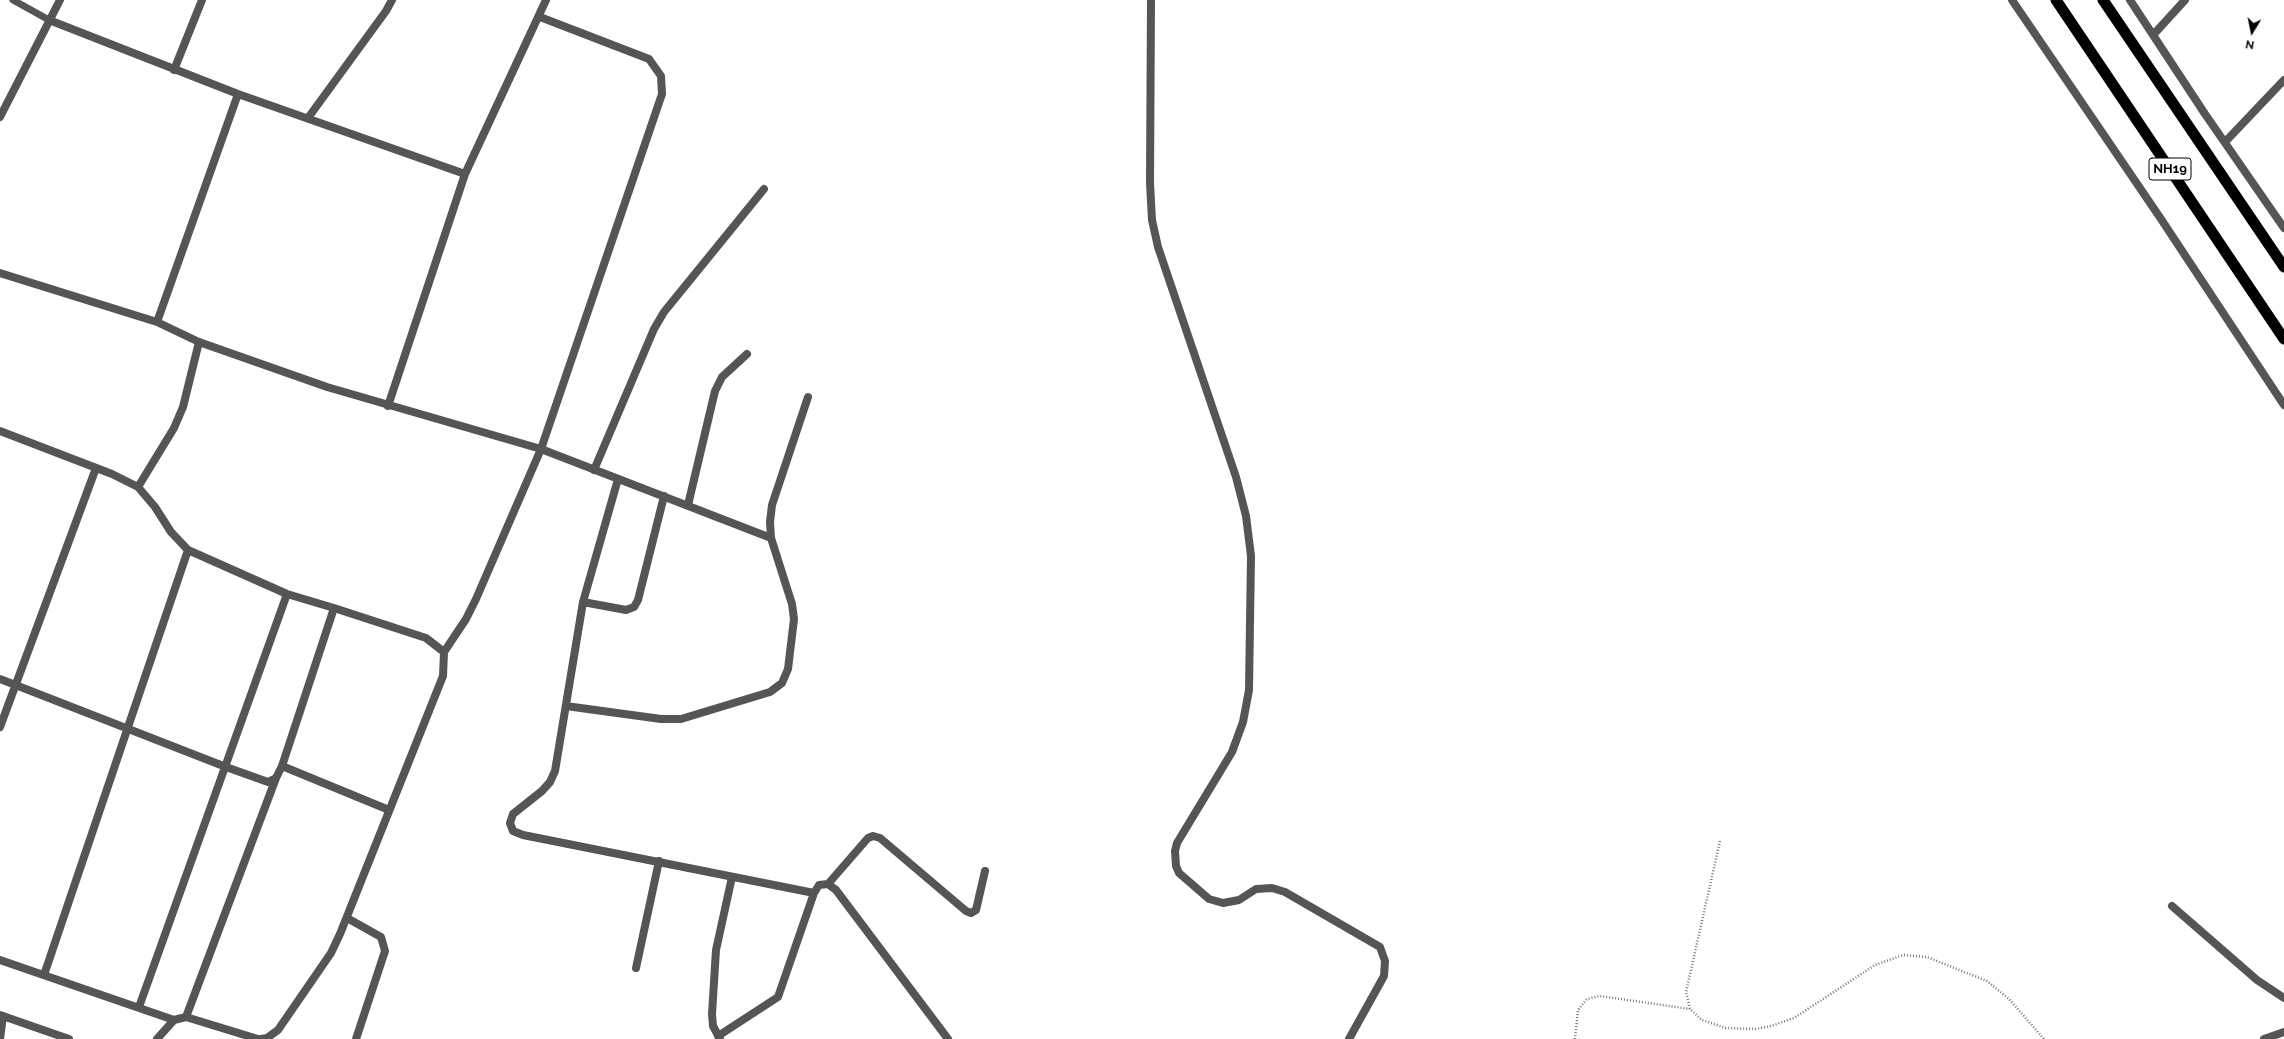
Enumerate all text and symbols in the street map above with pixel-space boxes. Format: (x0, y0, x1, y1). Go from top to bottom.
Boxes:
north arrow (2232, 12, 2272, 52)
text: N (2245, 37, 2255, 51)
road number: NH19 (2149, 158, 2191, 180)

